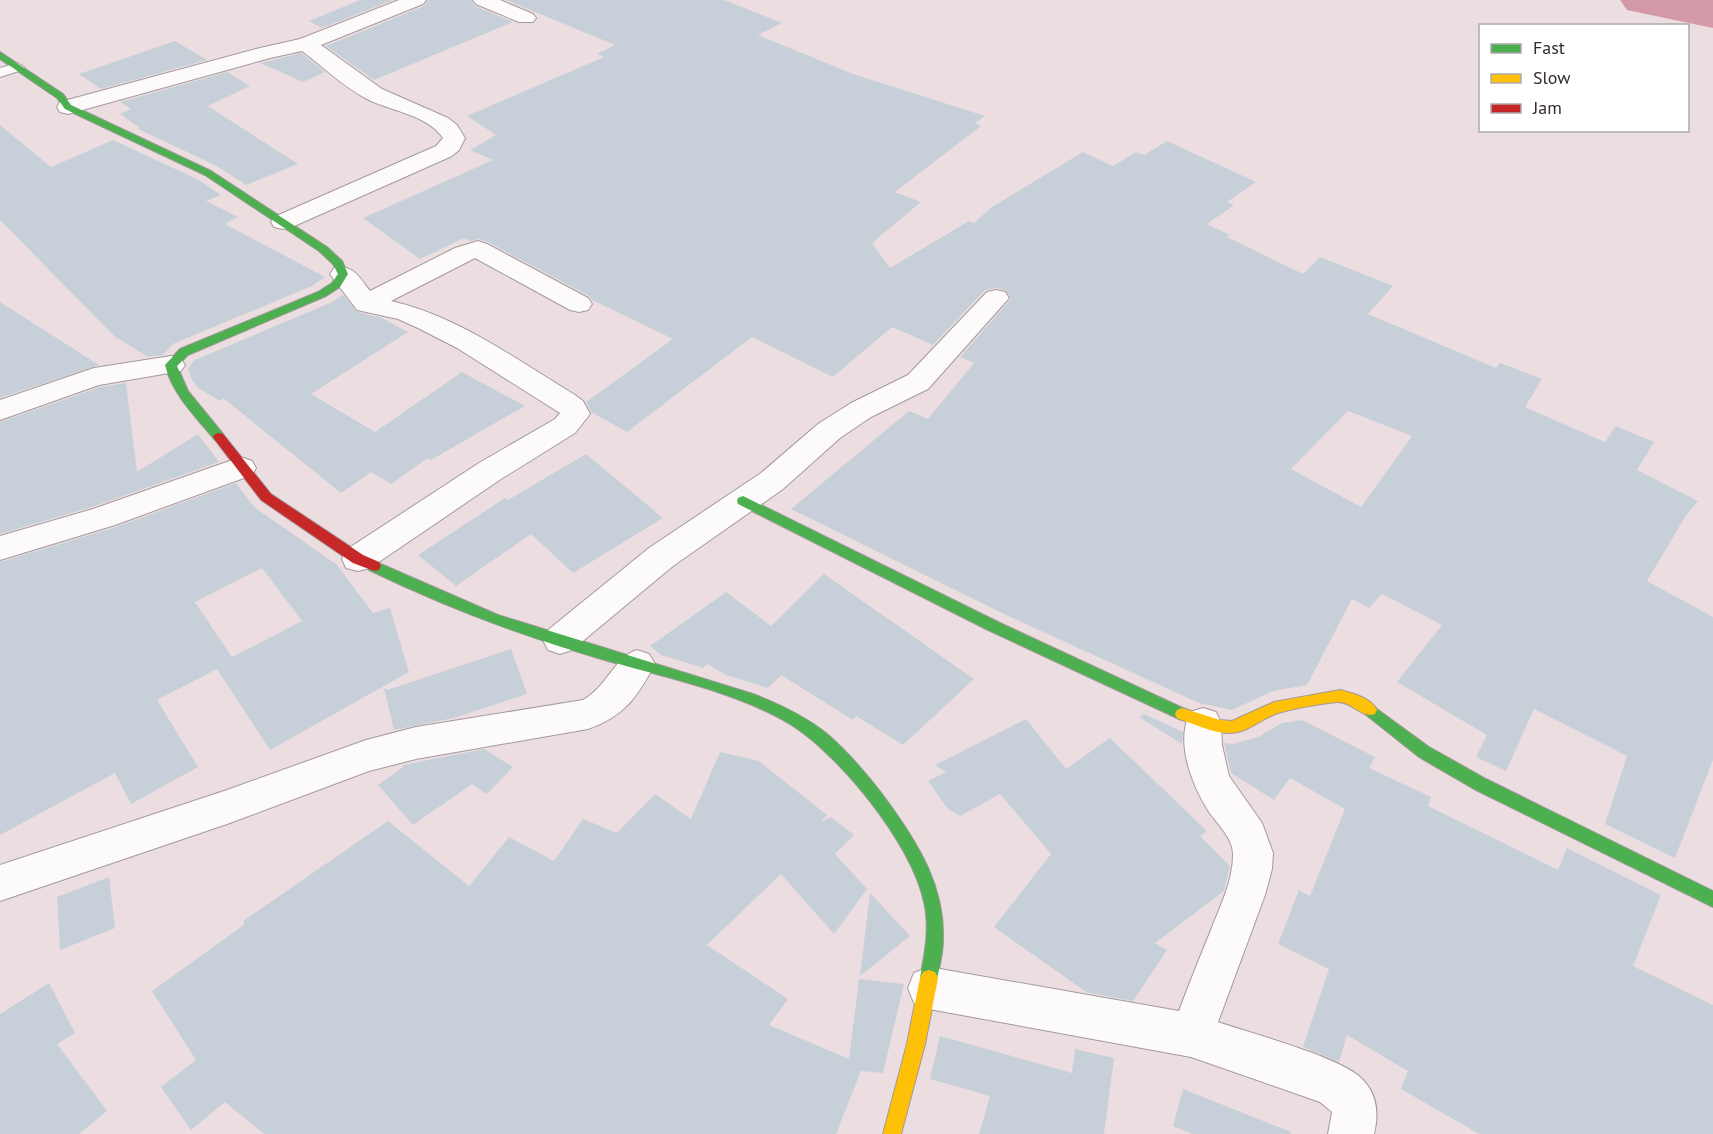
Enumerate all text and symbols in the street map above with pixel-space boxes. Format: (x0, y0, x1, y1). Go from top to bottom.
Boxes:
legend (1479, 24, 1689, 132)
text: Fast (1533, 36, 1565, 59)
text: Slow (1533, 66, 1571, 89)
text: Jam (1532, 96, 1562, 119)

